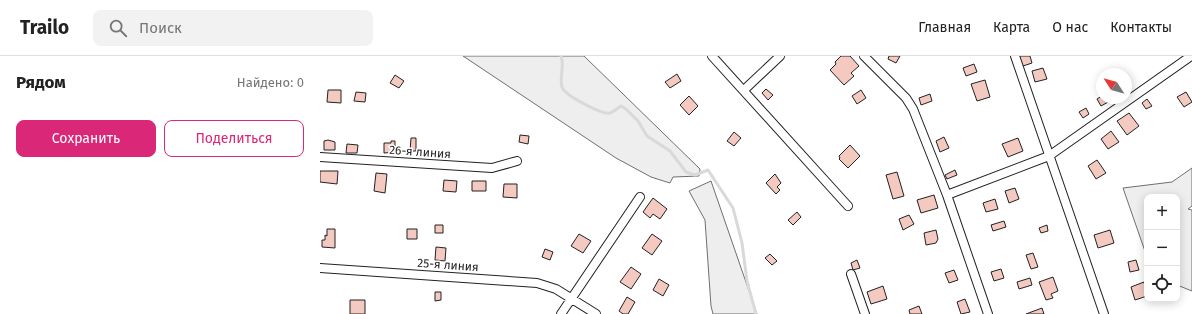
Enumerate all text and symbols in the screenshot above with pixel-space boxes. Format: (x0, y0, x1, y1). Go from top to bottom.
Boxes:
search box (93, 10, 373, 46)
text: Trailo (20, 16, 69, 39)
icon: search (107, 17, 129, 39)
text: Поиск (139, 19, 182, 37)
text: Главная (918, 19, 971, 36)
text: Карта (993, 19, 1030, 36)
text: О нас (1052, 19, 1088, 36)
text: Контакты (1110, 19, 1172, 36)
north arrow (1096, 68, 1132, 104)
text: Рядом (16, 72, 66, 93)
text: Найдено: 0 (237, 75, 304, 90)
button: Сохранить (16, 120, 156, 157)
button: Поделиться (164, 120, 304, 157)
street label: 26-я линия (389, 143, 451, 161)
map controls (1144, 194, 1180, 302)
button: + (1144, 194, 1180, 230)
button: − (1144, 230, 1180, 266)
street label: 25-я линия (417, 256, 479, 274)
button: locate (1144, 266, 1180, 302)

